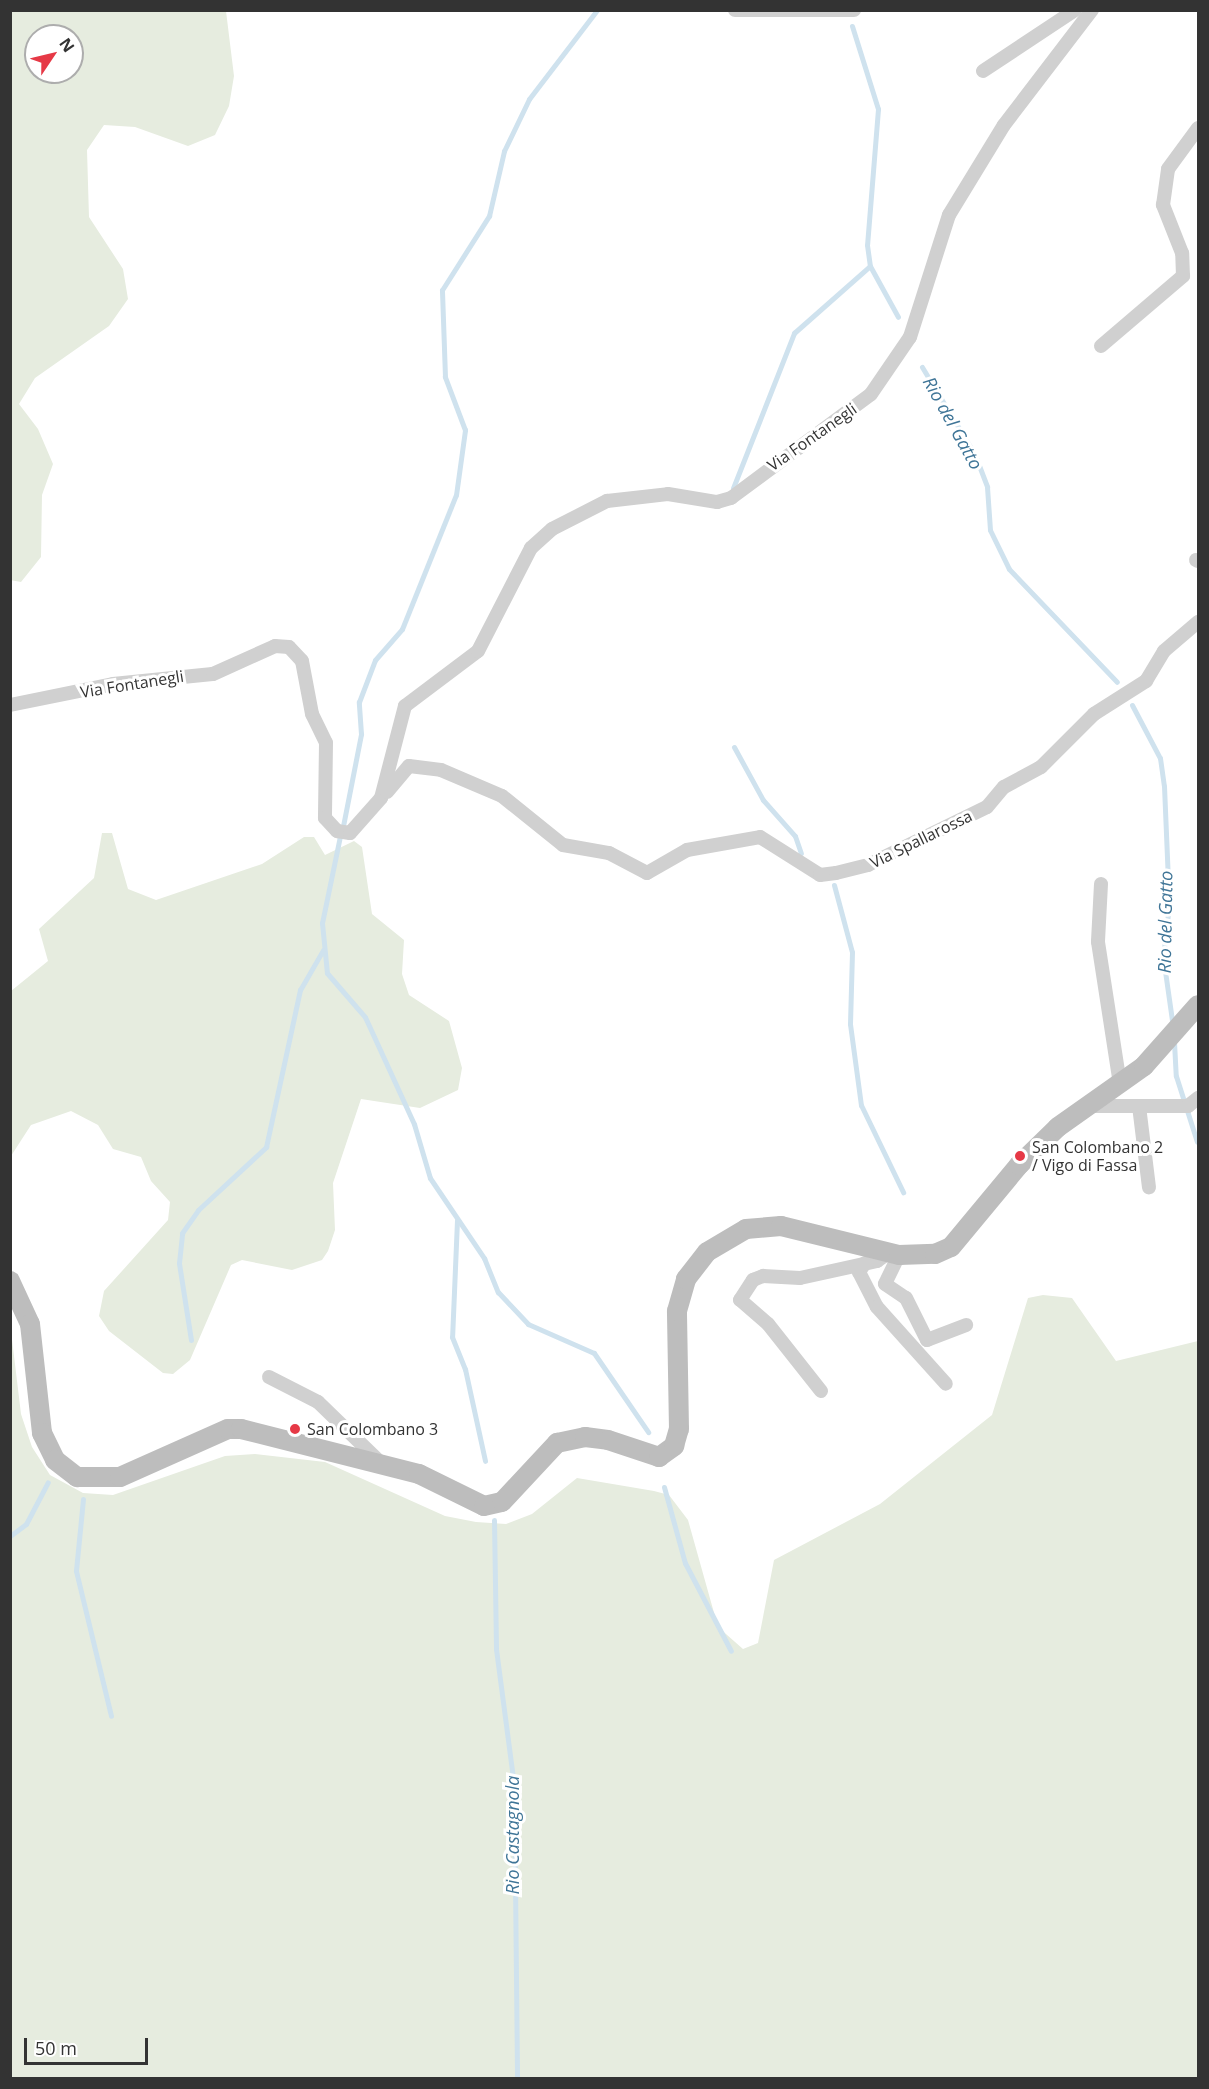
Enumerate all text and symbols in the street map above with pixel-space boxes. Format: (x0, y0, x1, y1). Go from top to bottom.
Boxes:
north arrow (24, 24, 84, 84)
text: N (54, 33, 80, 56)
water label: Rio del Gatto (919, 373, 987, 473)
street label: Via Fontanegli (764, 399, 860, 475)
street label: Via Fontanegli (79, 666, 185, 702)
street label: Via Spallarossa (867, 806, 975, 872)
water label: Rio del Gatto (1153, 870, 1177, 974)
place label: San Colombano 2 / Vigo di Fassa (1032, 1137, 1163, 1175)
marker: San Colombano 2 / Vigo di Fassa (1013, 1149, 1027, 1163)
place label: San Colombano 3 (307, 1419, 438, 1439)
marker: San Colombano 3 (288, 1422, 302, 1436)
water label: Rio Castagnola (501, 1776, 523, 1894)
scale bar (27, 2026, 152, 2064)
text: 50 m (35, 2036, 77, 2060)

